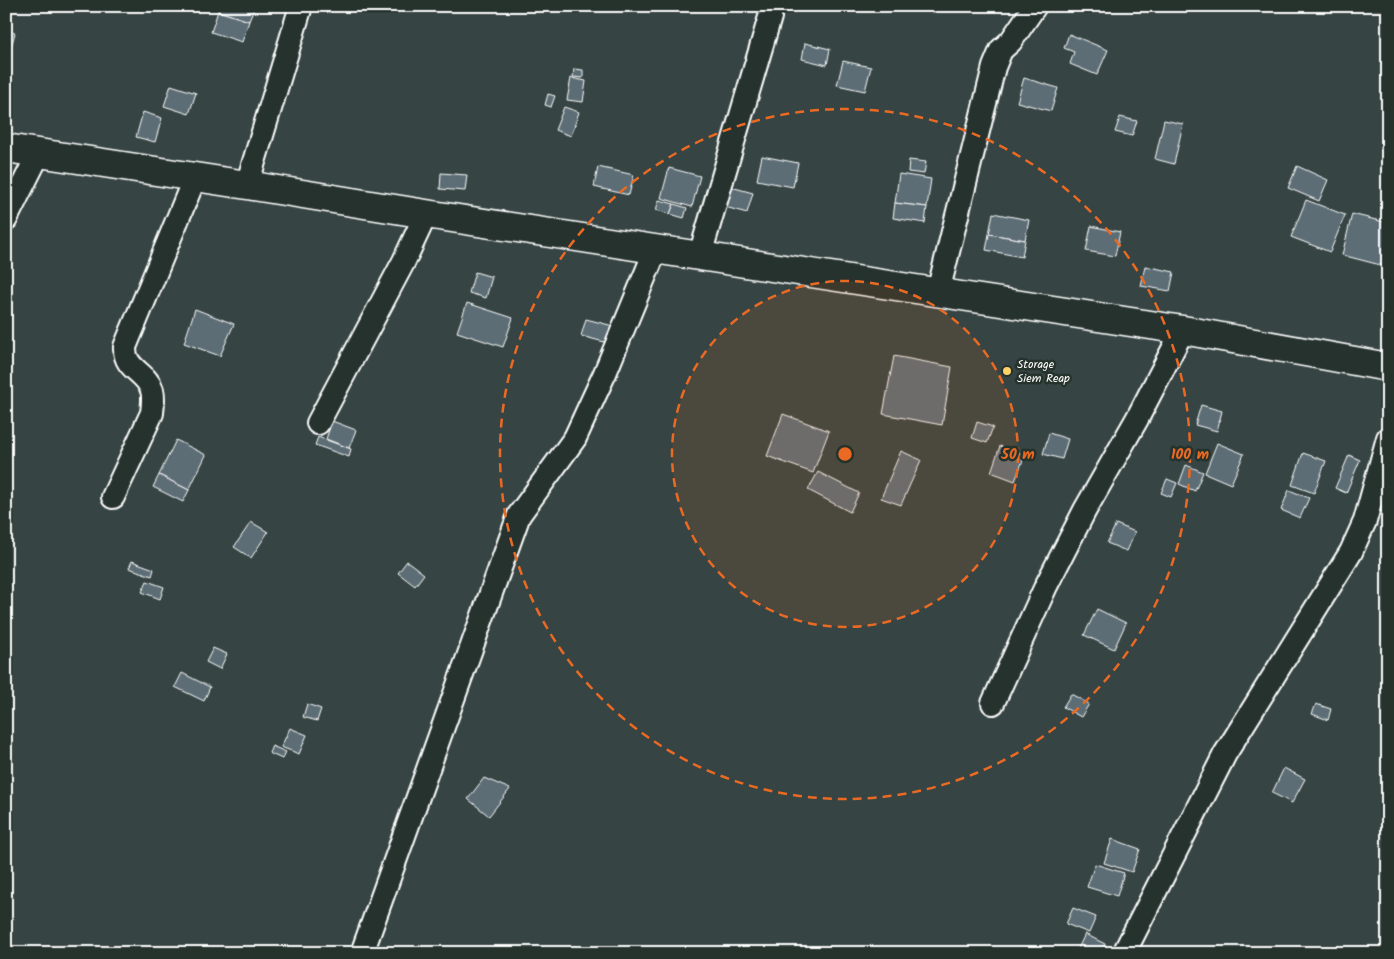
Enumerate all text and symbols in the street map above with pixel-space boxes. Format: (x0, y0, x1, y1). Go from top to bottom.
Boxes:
place label: Storage Siem Reap (1017, 355, 1070, 388)
marker: Storage Siem Reap (1001, 365, 1013, 377)
text: 50 m (1000, 443, 1035, 467)
text: 100 m (1171, 443, 1209, 467)
centre of rings (836, 445, 854, 463)

